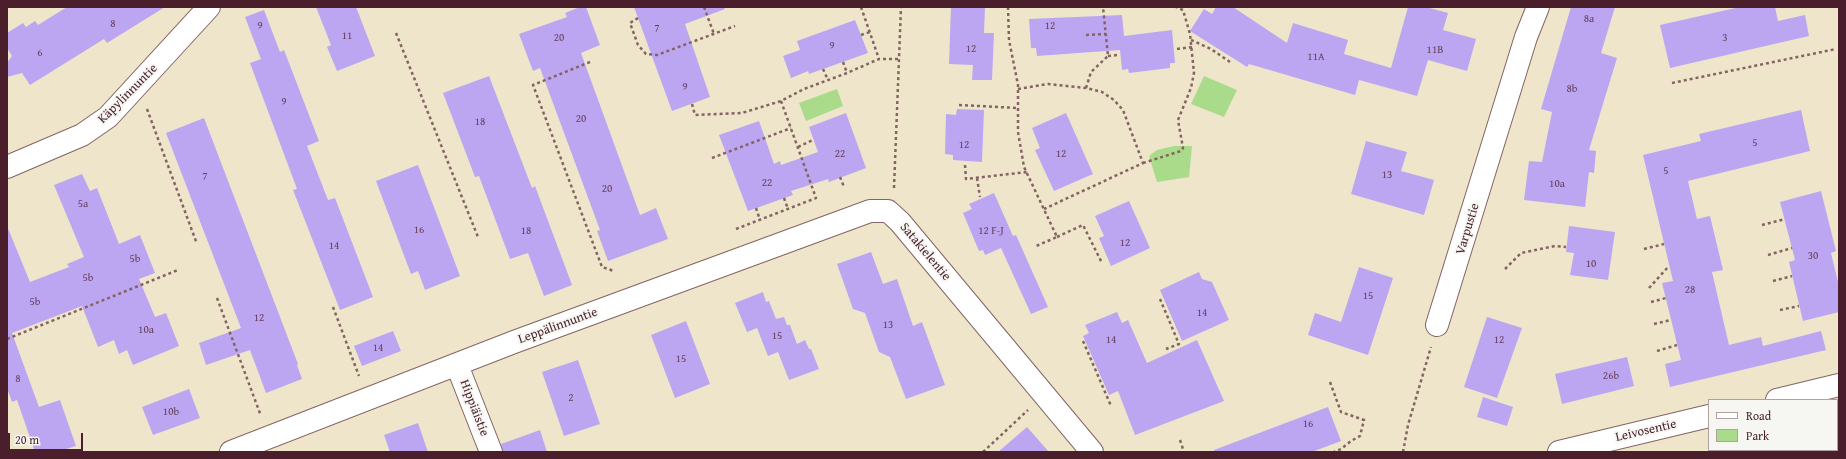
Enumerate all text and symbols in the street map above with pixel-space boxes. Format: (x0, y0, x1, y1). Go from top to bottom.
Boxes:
house number: 8a (1584, 12, 1594, 26)
house number: 8 (110, 17, 116, 31)
house number: 9 (257, 19, 263, 33)
house number: 12 (1045, 19, 1055, 33)
house number: 7 (654, 21, 660, 35)
house number: 11 (342, 29, 352, 43)
house number: 20 (554, 31, 564, 45)
house number: 3 (1722, 31, 1728, 45)
house number: 9 (829, 39, 835, 53)
house number: 12 (966, 42, 976, 56)
house number: 11B (1427, 43, 1443, 57)
house number: 6 (37, 46, 43, 60)
house number: 11A (1307, 50, 1325, 64)
street label: Käpylinnuntie (95, 61, 161, 127)
house number: 9 (682, 80, 688, 94)
house number: 8b (1567, 82, 1577, 96)
house number: 9 (281, 95, 287, 109)
house number: 20 (576, 112, 586, 126)
house number: 18 (475, 115, 485, 129)
house number: 5 (1752, 136, 1758, 150)
house number: 12 (959, 138, 969, 152)
house number: 22 (835, 147, 845, 161)
house number: 12 (1056, 147, 1066, 161)
house number: 5 (1663, 164, 1669, 178)
house number: 13 (1382, 168, 1392, 182)
house number: 7 (202, 169, 208, 183)
house number: 22 (762, 176, 772, 190)
house number: 10a (1549, 177, 1565, 191)
house number: 20 (602, 182, 612, 196)
house number: 5a (78, 197, 88, 211)
street label: Varpustie (1453, 201, 1483, 257)
street label: Satakielentie (896, 220, 954, 284)
house number: 16 (414, 223, 424, 237)
house number: 18 (521, 224, 531, 238)
house number: 12 F-J (978, 224, 1004, 238)
house number: 12 (1120, 236, 1130, 250)
house number: 14 (329, 239, 339, 253)
house number: 30 (1808, 249, 1818, 263)
house number: 5b (130, 252, 140, 266)
house number: 10 (1586, 257, 1596, 271)
house number: 5b (83, 271, 93, 285)
house number: 28 (1685, 283, 1695, 297)
house number: 15 (1363, 289, 1373, 303)
house number: 5b (30, 295, 40, 309)
street label: Leppälinnuntie (516, 304, 600, 348)
house number: 14 (1197, 306, 1207, 320)
house number: 12 (254, 311, 264, 325)
house number: 13 (883, 318, 893, 332)
house number: 10a (138, 323, 154, 337)
house number: 15 (772, 329, 782, 343)
house number: 14 (1106, 333, 1116, 347)
house number: 12 (1494, 333, 1504, 347)
house number: 14 (373, 341, 383, 355)
house number: 15 (676, 352, 686, 366)
house number: 26b (1603, 369, 1619, 383)
house number: 8 (15, 372, 21, 386)
street label: Hippiäistie (456, 378, 492, 438)
house number: 2 (568, 391, 574, 405)
legend (1708, 399, 1838, 451)
house number: 10b (163, 405, 179, 419)
text: Road (1746, 407, 1771, 424)
street label: Leivosentie (1614, 416, 1678, 446)
house number: 16 (1303, 417, 1313, 431)
scale bar (10, 425, 85, 451)
text: Park (1746, 427, 1769, 444)
text: 20 m (15, 431, 39, 448)

